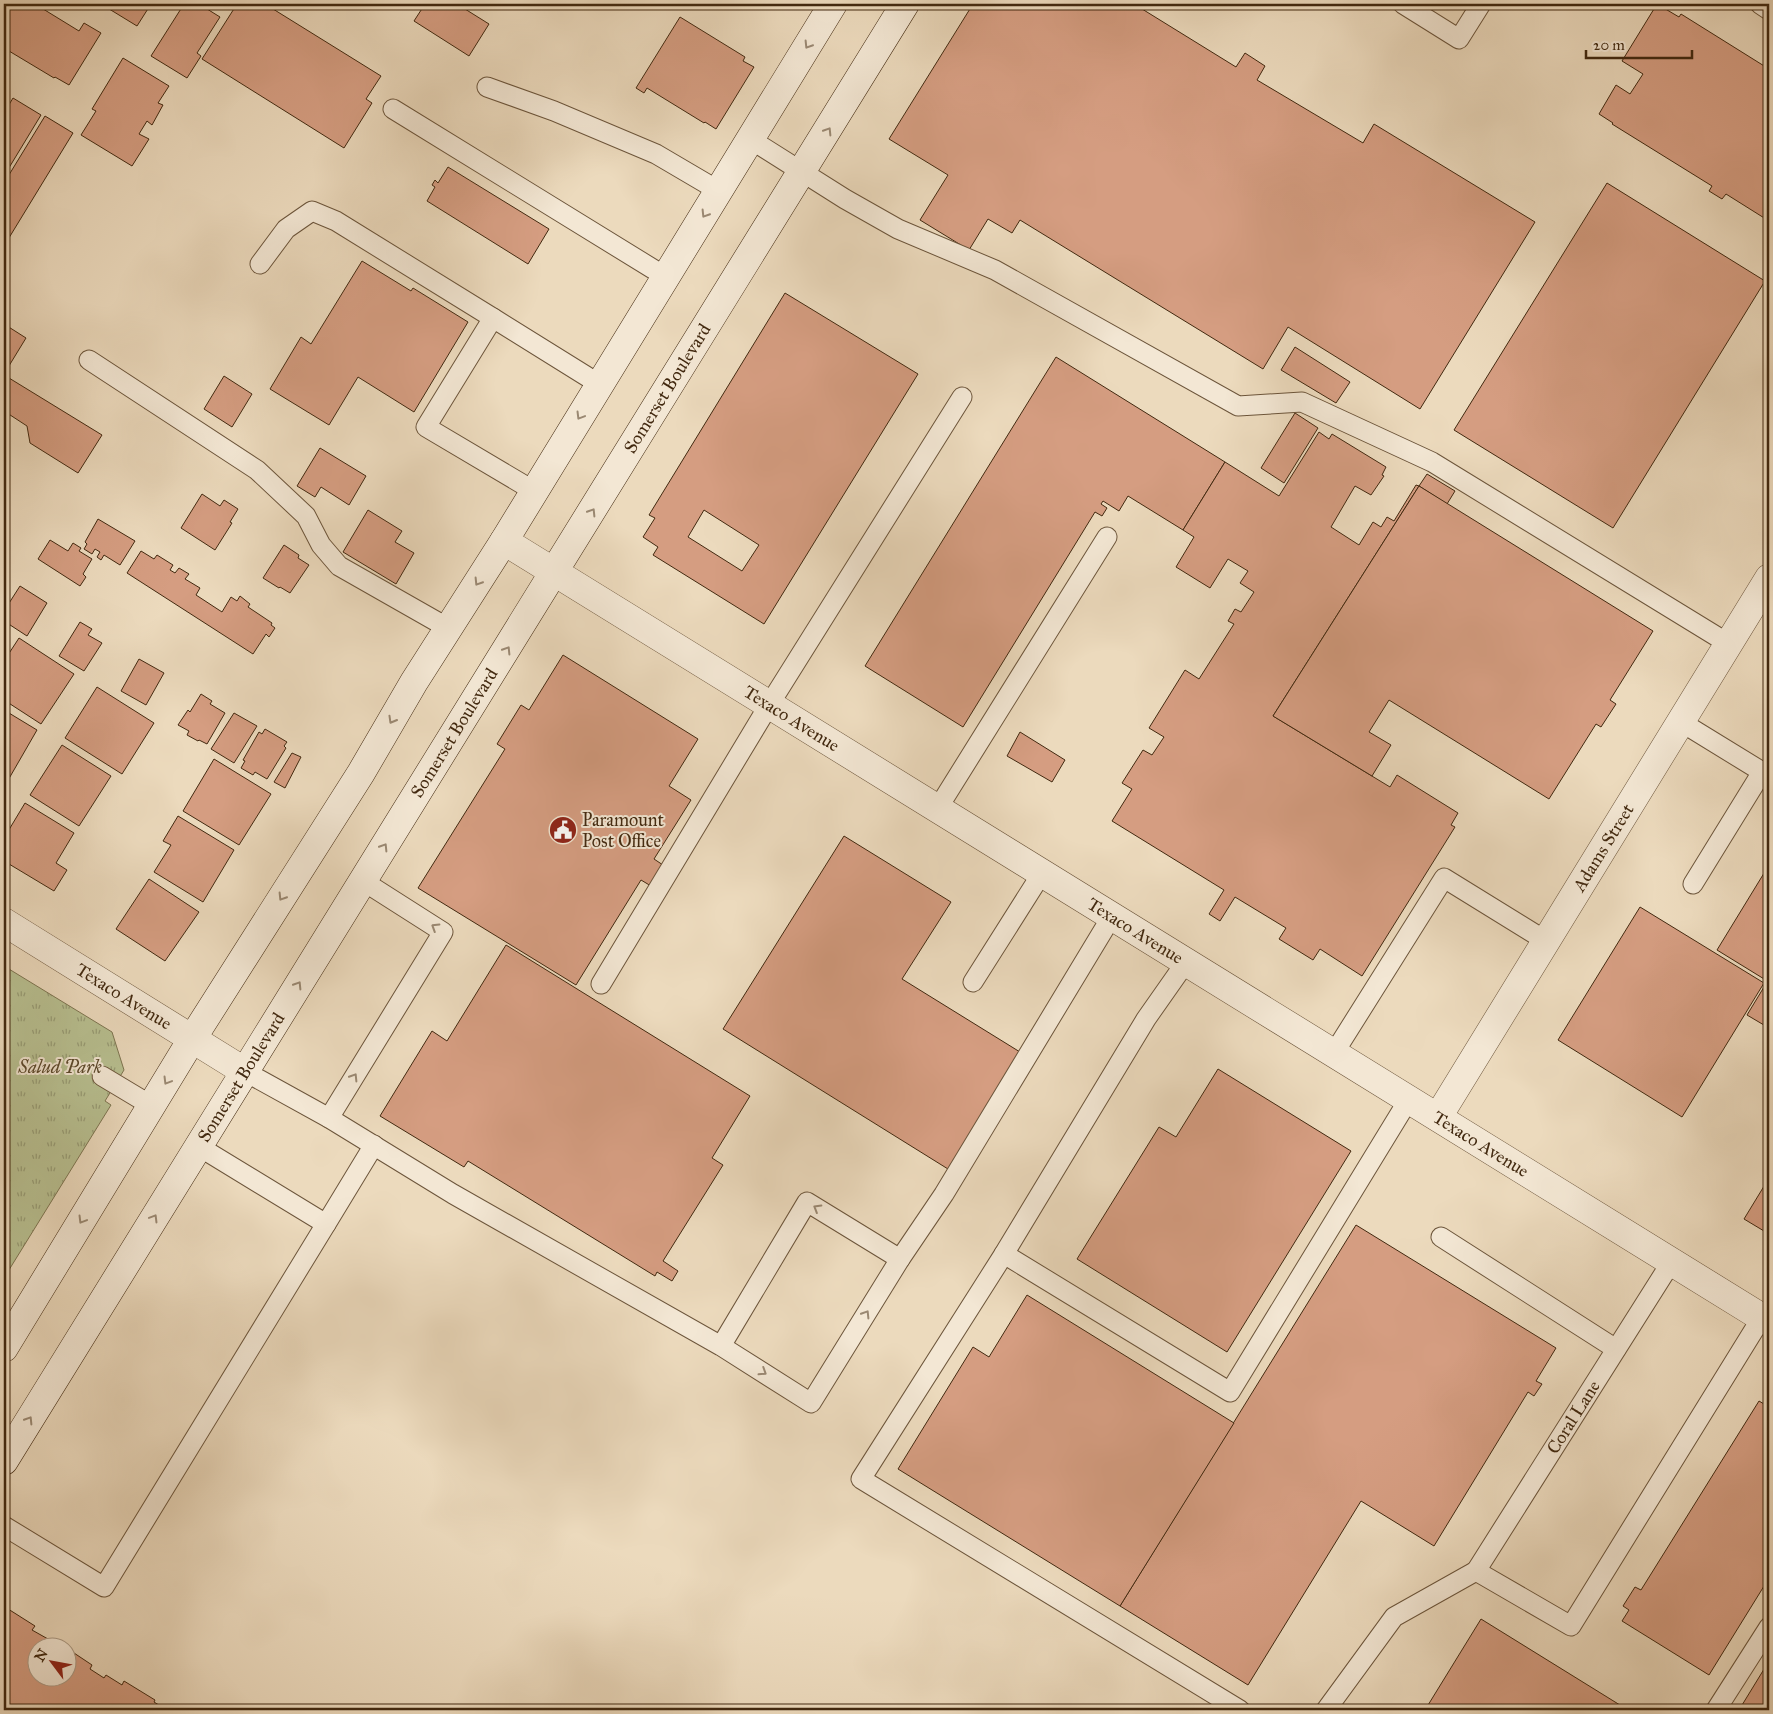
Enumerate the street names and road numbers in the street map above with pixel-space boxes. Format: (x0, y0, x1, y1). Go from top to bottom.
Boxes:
street label: Somerset Boulevard (619, 320, 716, 457)
street label: Somerset Boulevard (406, 664, 503, 802)
street label: Texaco Avenue (740, 681, 844, 756)
street label: Adams Street (1568, 799, 1639, 897)
street label: Texaco Avenue (1083, 893, 1187, 969)
street label: Texaco Avenue (72, 958, 176, 1034)
street label: Somerset Boulevard (193, 1009, 290, 1146)
street label: Texaco Avenue (1429, 1106, 1533, 1182)
street label: Coral Lane (1542, 1376, 1605, 1458)

